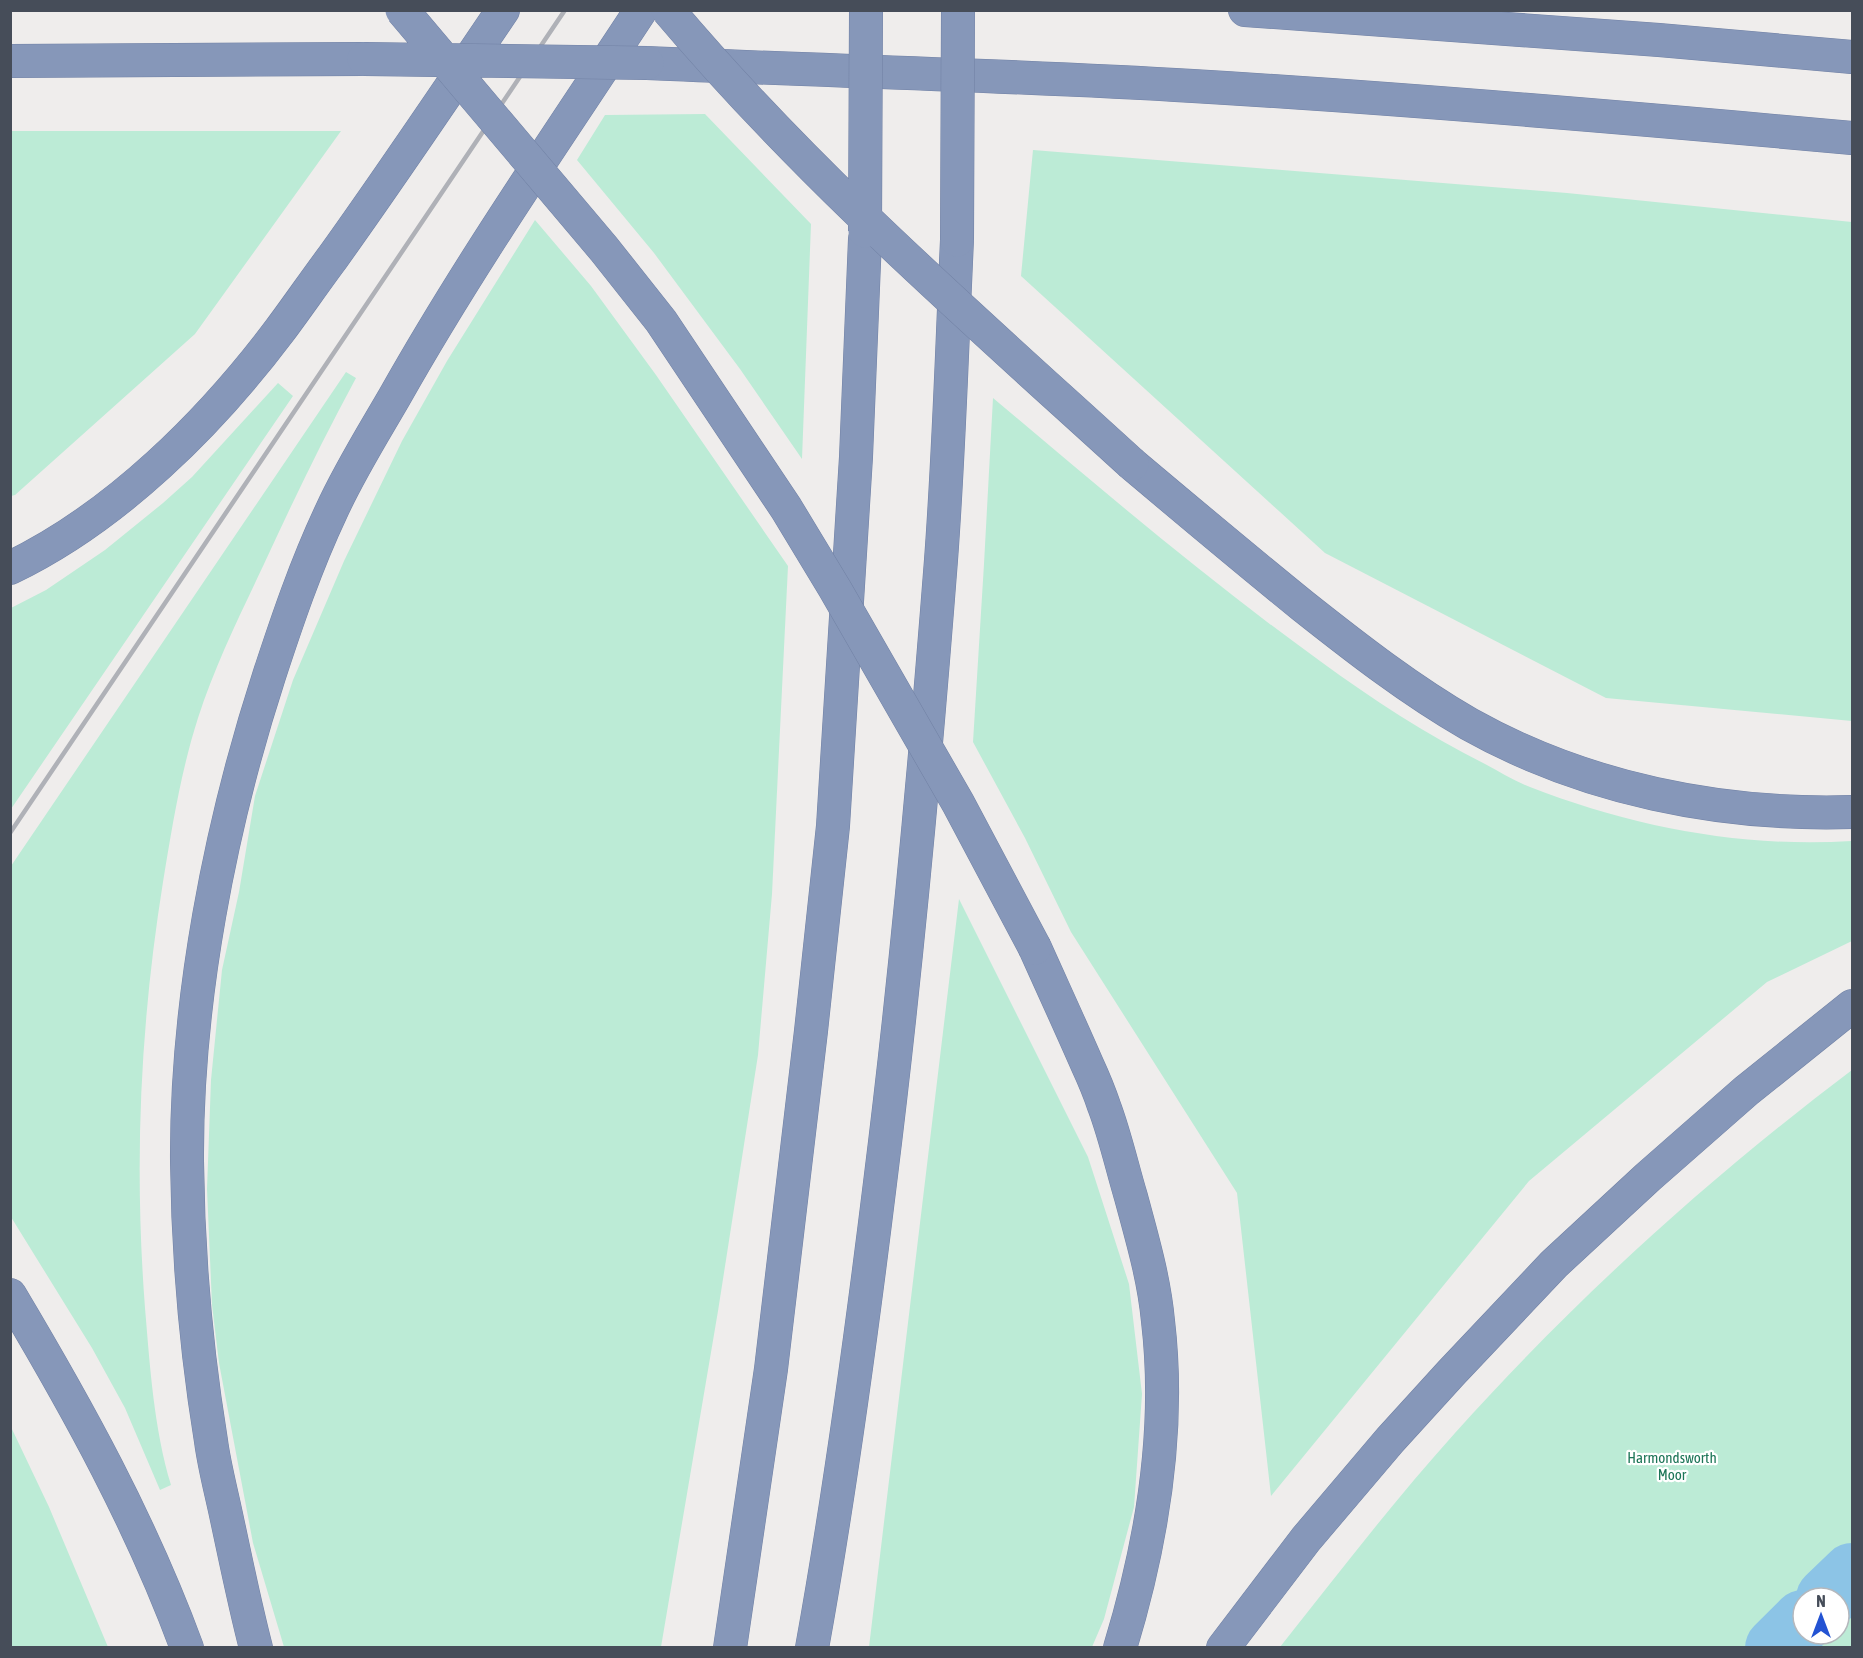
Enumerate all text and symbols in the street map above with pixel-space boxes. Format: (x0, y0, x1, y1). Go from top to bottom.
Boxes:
park label: Harmondsworth Moor (1627, 1449, 1717, 1483)
north arrow (1791, 1586, 1851, 1646)
text: N (1816, 1592, 1826, 1610)

